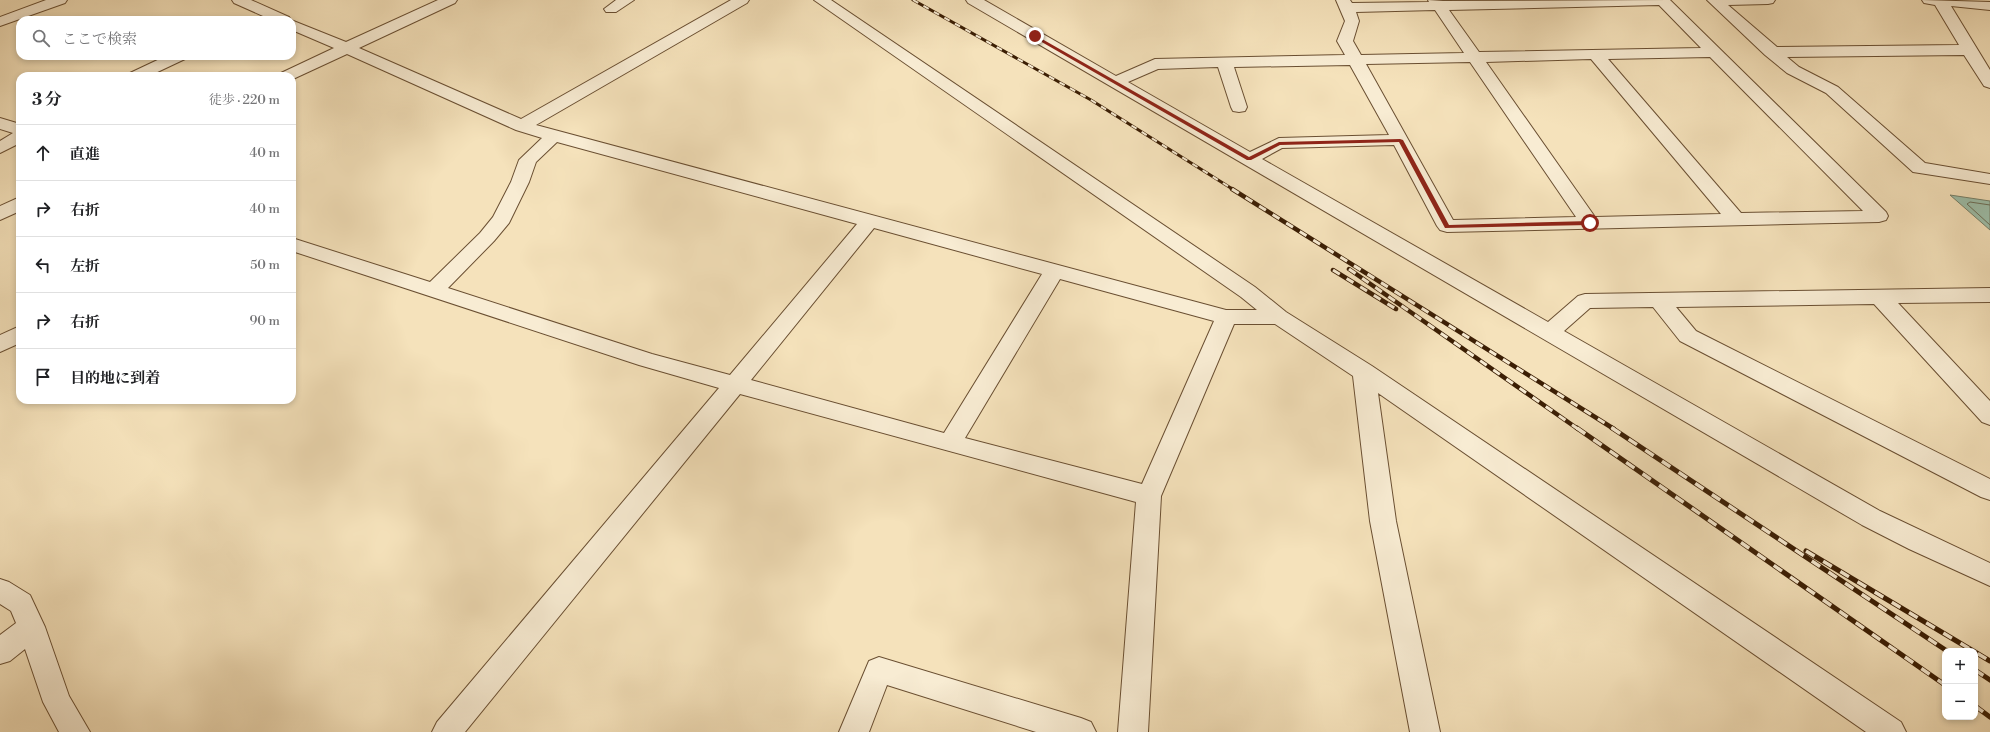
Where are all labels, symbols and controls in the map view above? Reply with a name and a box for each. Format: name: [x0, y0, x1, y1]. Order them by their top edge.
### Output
search box: [16, 16, 296, 60]
icon: search: [30, 27, 52, 49]
route end: [1026, 27, 1044, 45]
text: ここで検索: [62, 30, 137, 49]
text: 3 分: [32, 89, 62, 111]
text: 徒歩 · 220 m: [209, 92, 280, 108]
icon: ahead: [32, 142, 54, 164]
text: 直進: [70, 145, 100, 164]
text: 40 m: [250, 145, 280, 161]
icon: right: [32, 198, 54, 220]
text: 右折: [70, 201, 100, 220]
text: 40 m: [250, 201, 280, 217]
route start: [1581, 214, 1599, 232]
icon: left: [32, 254, 54, 276]
text: 左折: [70, 257, 100, 276]
text: 50 m: [250, 257, 280, 273]
icon: right: [32, 310, 54, 332]
text: 右折: [70, 313, 100, 332]
text: 90 m: [249, 313, 280, 329]
icon: arrive: [32, 366, 54, 388]
text: 目的地に到着: [70, 369, 160, 388]
map controls: [1942, 648, 1978, 720]
button: +: [1942, 648, 1978, 684]
button: −: [1942, 684, 1978, 720]

